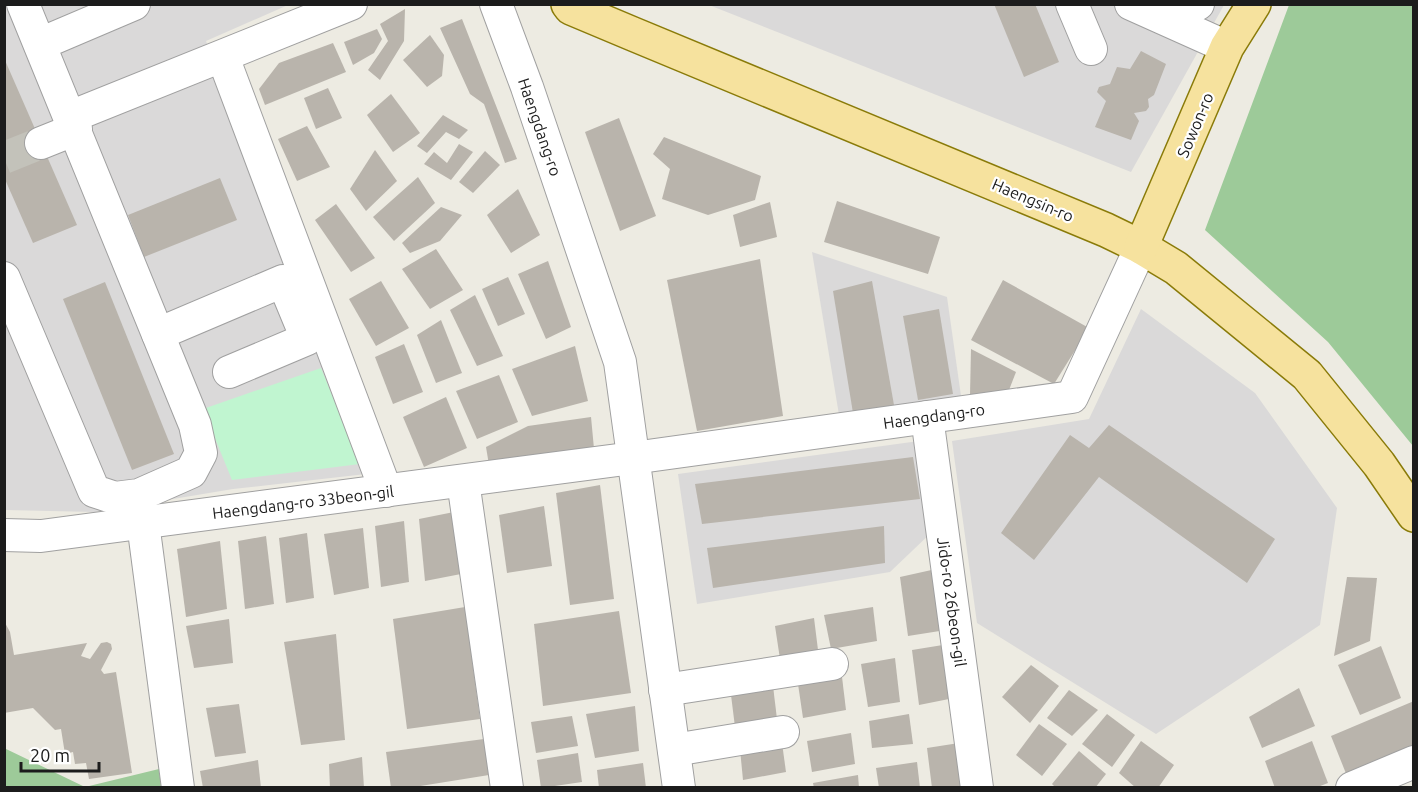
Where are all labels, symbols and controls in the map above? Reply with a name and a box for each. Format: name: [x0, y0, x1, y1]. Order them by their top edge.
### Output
street label: Haengdang-ro: [515, 76, 565, 178]
street label: Sowon-ro: [1173, 90, 1217, 160]
street label: Haengsin-ro: [990, 175, 1076, 225]
street label: Haengdang-ro: [882, 400, 986, 432]
street label: Haengdang-ro 33beon-gil: [211, 482, 395, 522]
street label: Jido-ro 26beon-gil: [934, 536, 970, 668]
scale bar: [21, 735, 99, 773]
text: 20 m: [30, 745, 70, 765]

